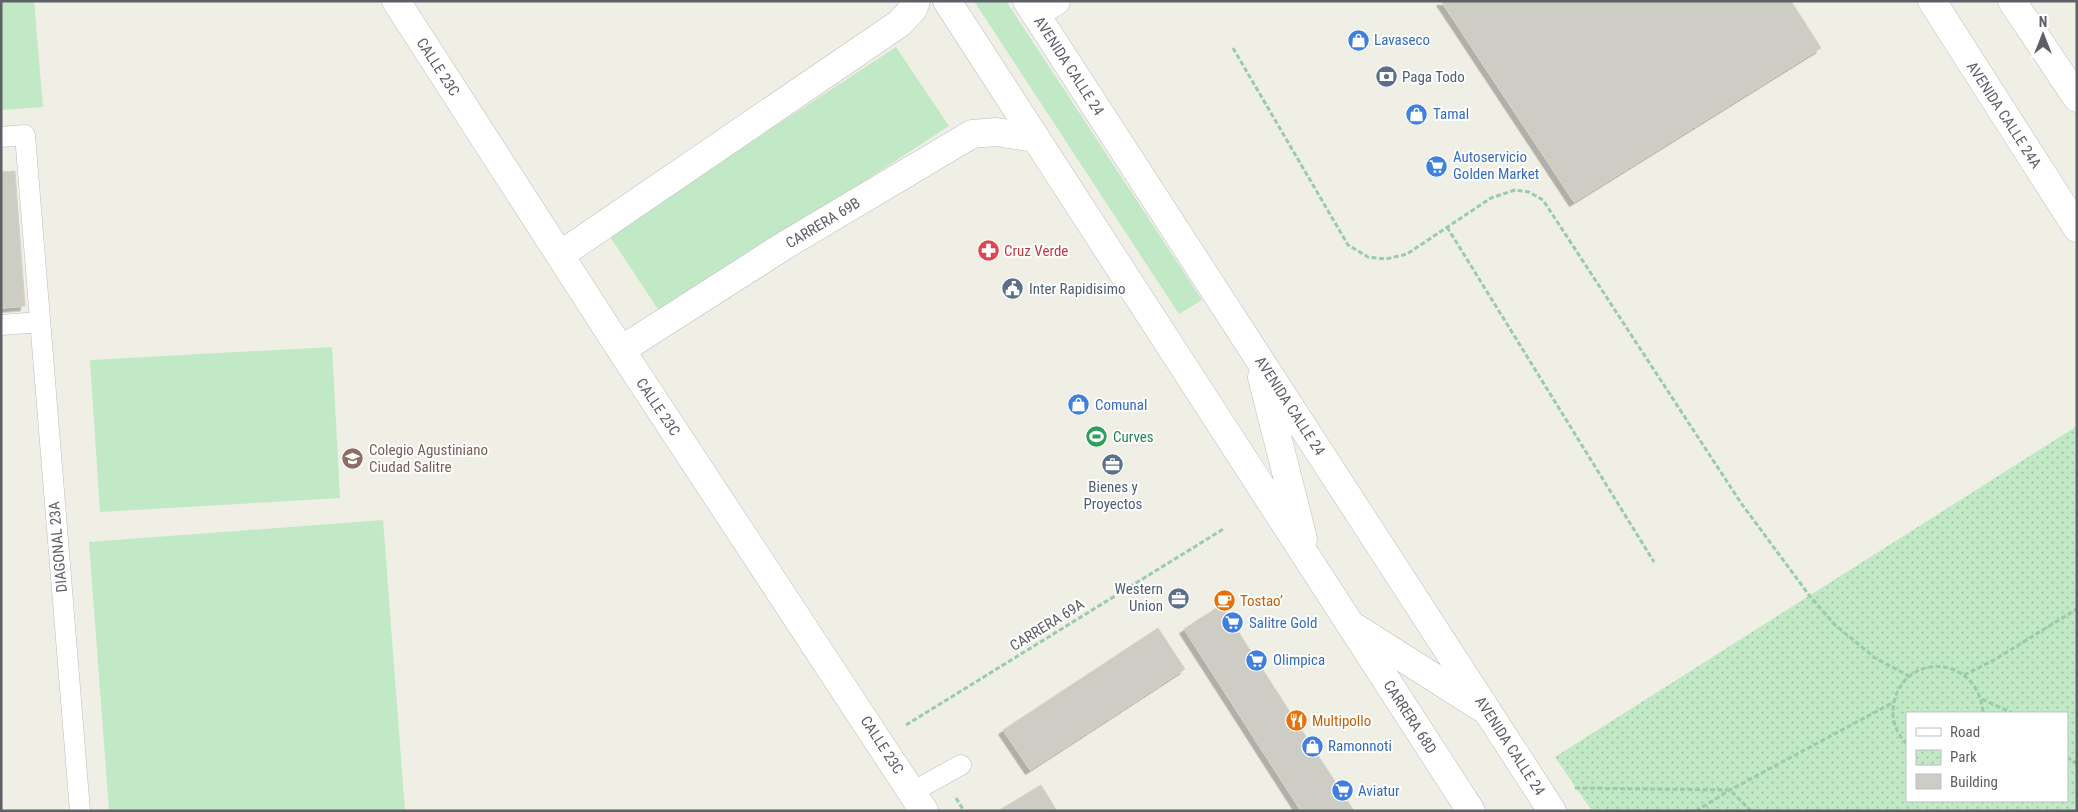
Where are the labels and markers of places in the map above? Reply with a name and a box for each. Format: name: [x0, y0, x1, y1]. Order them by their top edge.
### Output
shop icon: Lavaseco: [1346, 28, 1370, 52]
place label: Lavaseco: [1374, 31, 1430, 49]
bank icon: Paga Todo: [1374, 65, 1398, 89]
place label: Paga Todo: [1402, 68, 1465, 86]
shop icon: Tamal: [1405, 102, 1429, 126]
place label: Tamal: [1433, 105, 1469, 123]
place label: Autoservicio Golden Market: [1453, 148, 1539, 183]
supermarket icon: Autoservicio Golden Market: [1425, 154, 1449, 178]
pharmacy icon: Cruz Verde: [976, 239, 1000, 263]
place label: Cruz Verde: [1004, 242, 1068, 260]
public building icon: Inter Rapidisimo: [1001, 277, 1025, 301]
place label: Inter Rapidisimo: [1029, 280, 1125, 298]
shop icon: Comunal: [1067, 393, 1091, 417]
place label: Comunal: [1095, 396, 1147, 414]
sports icon: Curves: [1085, 425, 1109, 449]
place label: Curves: [1113, 428, 1154, 446]
place label: Colegio Agustiniano Ciudad Salitre: [369, 441, 488, 476]
school or university icon: Colegio Agustiniano Ciudad Salitre: [341, 447, 365, 471]
office icon: Bienes y Proyectos: [1101, 452, 1125, 476]
place label: Bienes y Proyectos: [1084, 478, 1143, 513]
place label: Western Union: [1115, 580, 1163, 615]
office icon: Western Union: [1167, 586, 1191, 610]
cafe icon: Tostao’: [1212, 589, 1236, 613]
place label: Tostao’: [1240, 592, 1283, 610]
supermarket icon: Salitre Gold: [1221, 611, 1245, 635]
place label: Salitre Gold: [1249, 614, 1317, 632]
supermarket icon: Olimpica: [1245, 648, 1269, 672]
place label: Olimpica: [1273, 651, 1325, 669]
restaurant icon: Multipollo: [1284, 709, 1308, 733]
place label: Multipollo: [1312, 712, 1371, 730]
shop icon: Ramonnoti: [1300, 734, 1324, 758]
place label: Ramonnoti: [1328, 737, 1392, 755]
supermarket icon: Aviatur: [1330, 779, 1354, 803]
place label: Aviatur: [1358, 782, 1400, 800]

